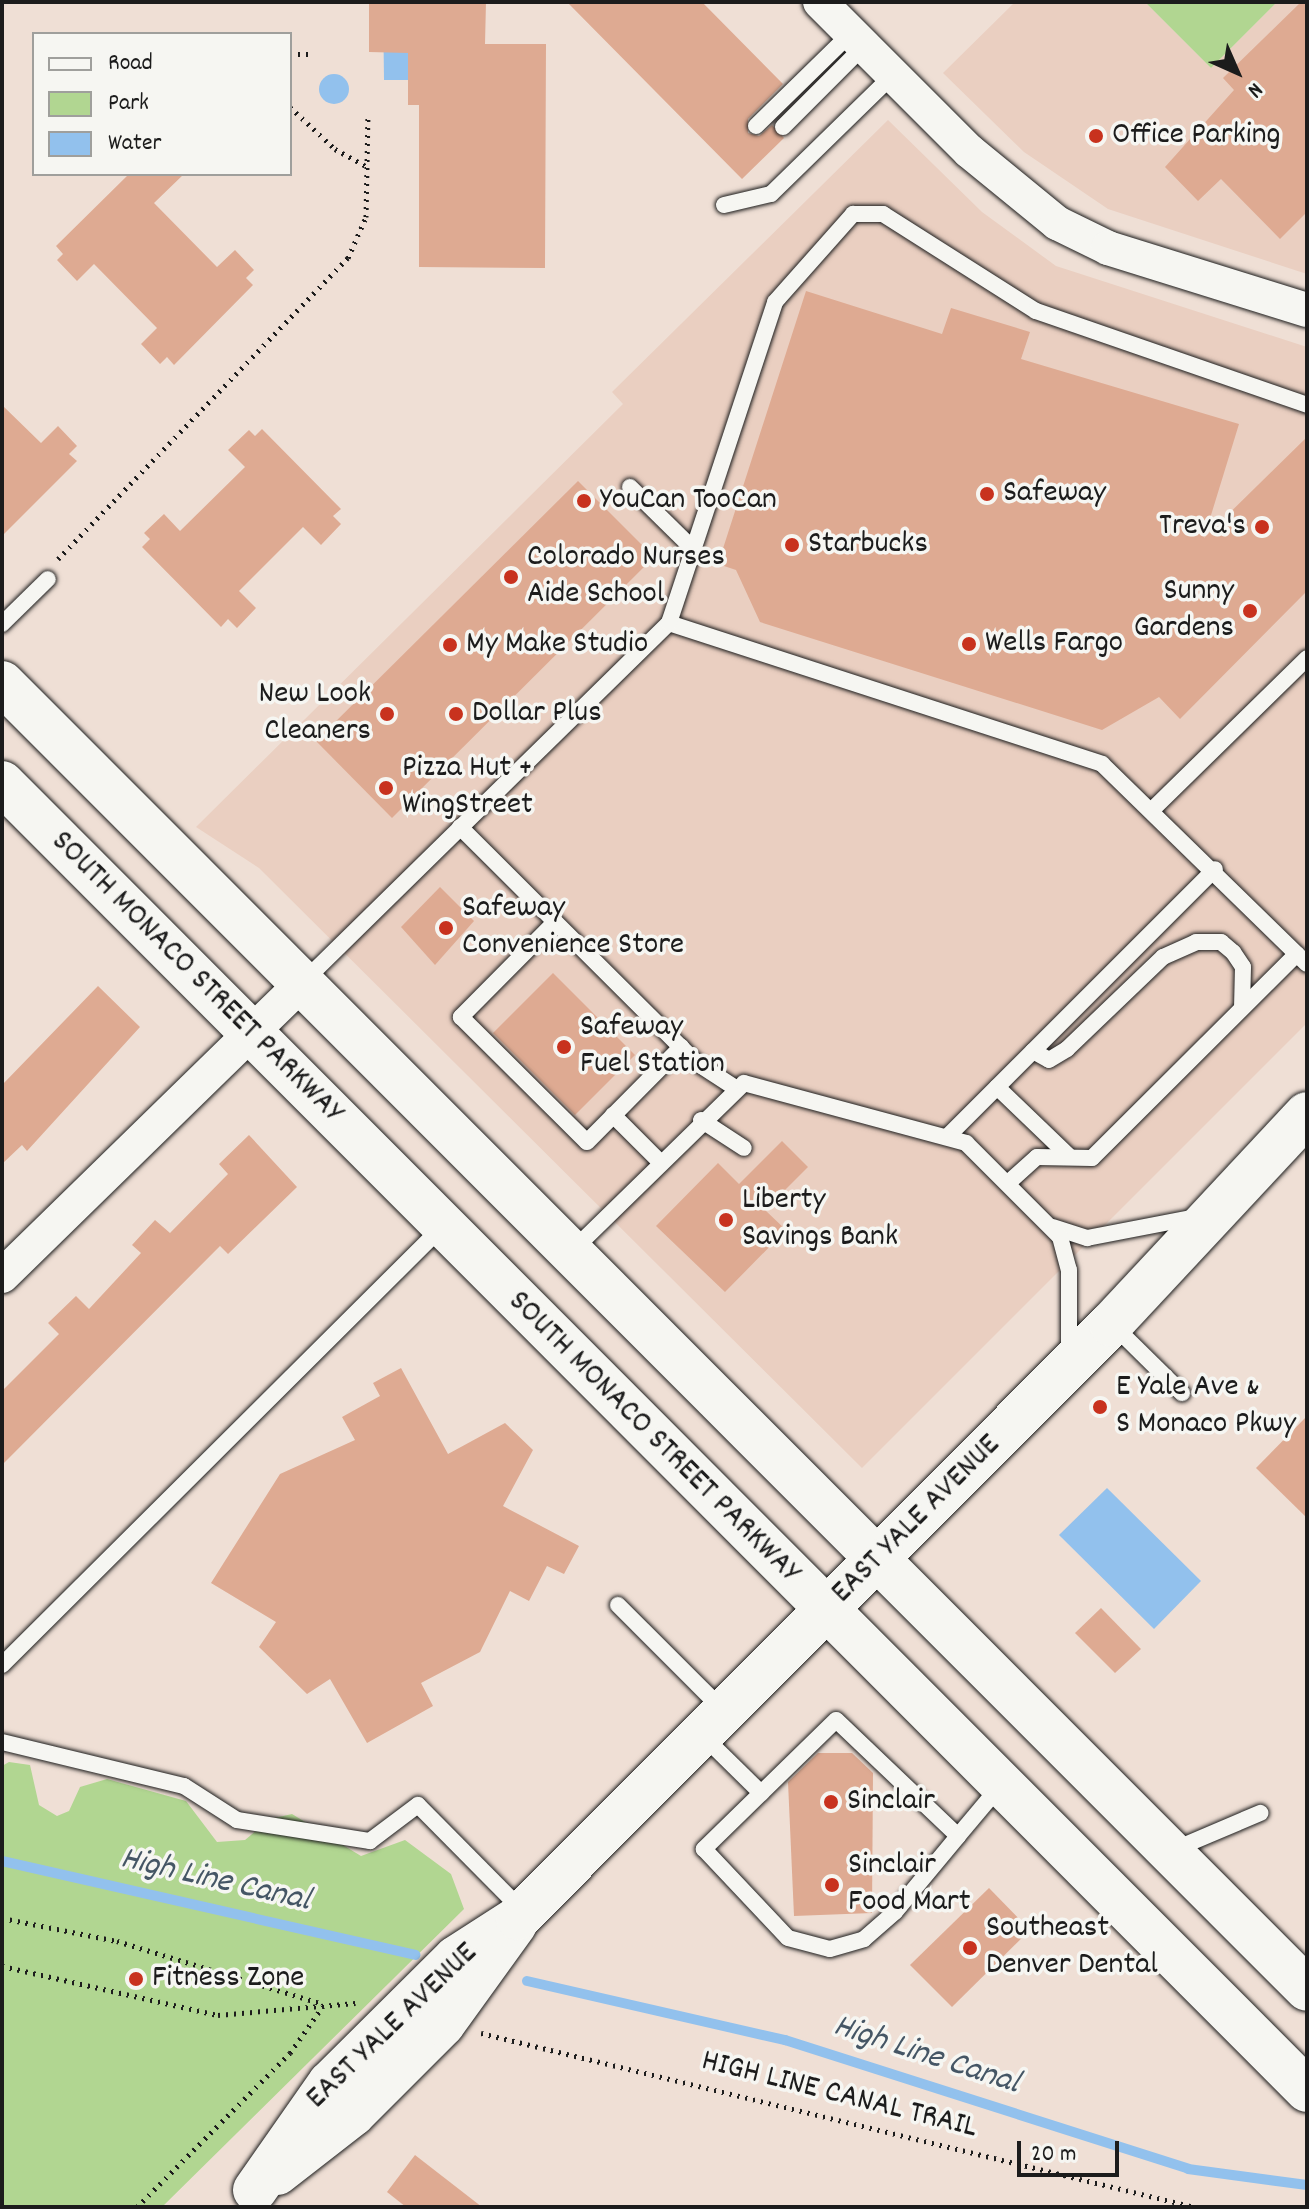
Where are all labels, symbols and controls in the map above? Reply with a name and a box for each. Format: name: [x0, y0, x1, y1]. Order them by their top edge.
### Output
legend: [32, 32, 292, 176]
north arrow: [1197, 32, 1277, 112]
text: Road: [108, 47, 153, 81]
text: N: [1240, 75, 1269, 104]
text: Park: [108, 87, 149, 121]
place label: Office Parking: [1112, 117, 1280, 155]
text: Water: [108, 127, 161, 161]
marker: Office Parking: [1087, 127, 1105, 145]
place label: Safeway: [1003, 475, 1106, 513]
place label: YouCan TooCan: [600, 482, 777, 520]
marker: Safeway: [978, 485, 996, 503]
marker: YouCan TooCan: [575, 492, 593, 510]
place label: Treva's: [1159, 508, 1246, 546]
marker: Treva's: [1253, 518, 1271, 536]
place label: Starbucks: [808, 526, 928, 564]
marker: Starbucks: [783, 536, 801, 554]
place label: Colorado Nurses Aide School: [527, 540, 725, 615]
marker: Colorado Nurses Aide School: [502, 568, 520, 586]
place label: Sunny Gardens: [1134, 574, 1234, 649]
marker: Sunny Gardens: [1241, 602, 1259, 620]
place label: Wells Fargo: [985, 625, 1123, 663]
place label: My Make Studio: [466, 626, 648, 664]
marker: Wells Fargo: [960, 635, 978, 653]
marker: My Make Studio: [441, 636, 459, 654]
place label: New Look Cleaners: [258, 677, 371, 752]
place label: Dollar Plus: [472, 695, 602, 733]
marker: New Look Cleaners: [378, 705, 396, 723]
marker: Dollar Plus: [447, 705, 465, 723]
place label: Pizza Hut + WingStreet: [402, 751, 533, 826]
marker: Pizza Hut + WingStreet: [377, 779, 395, 797]
street label: SOUTH MONACO STREET PARKWAY: [42, 824, 350, 1132]
place label: Safeway Convenience Store: [462, 891, 684, 966]
marker: Safeway Convenience Store: [437, 919, 455, 937]
place label: Safeway Fuel Station: [580, 1010, 725, 1085]
marker: Safeway Fuel Station: [555, 1038, 573, 1056]
place label: Liberty Savings Bank: [742, 1183, 898, 1258]
marker: Liberty Savings Bank: [717, 1211, 735, 1229]
street label: SOUTH MONACO STREET PARKWAY: [499, 1284, 807, 1592]
place label: E Yale Ave & S Monaco Pkwy: [1116, 1370, 1296, 1445]
marker: E Yale Ave & S Monaco Pkwy: [1091, 1398, 1109, 1416]
street label: EAST YALE AVENUE: [824, 1427, 1010, 1613]
place label: Sinclair: [847, 1783, 935, 1821]
marker: Sinclair: [822, 1793, 840, 1811]
water label: High Line Canal: [116, 1839, 314, 1923]
place label: Sinclair Food Mart: [848, 1848, 971, 1923]
marker: Sinclair Food Mart: [823, 1876, 841, 1894]
place label: Southeast Denver Dental: [986, 1911, 1158, 1986]
street label: EAST YALE AVENUE: [299, 1936, 487, 2118]
marker: Southeast Denver Dental: [961, 1939, 979, 1957]
place label: Fitness Zone: [152, 1960, 304, 1998]
marker: Fitness Zone: [127, 1970, 145, 1988]
water label: High Line Canal: [828, 2007, 1024, 2105]
street label: HIGH LINE CANAL TRAIL: [697, 2043, 981, 2149]
scale bar: [1021, 2125, 1123, 2175]
text: 20 m: [1031, 2138, 1077, 2172]

